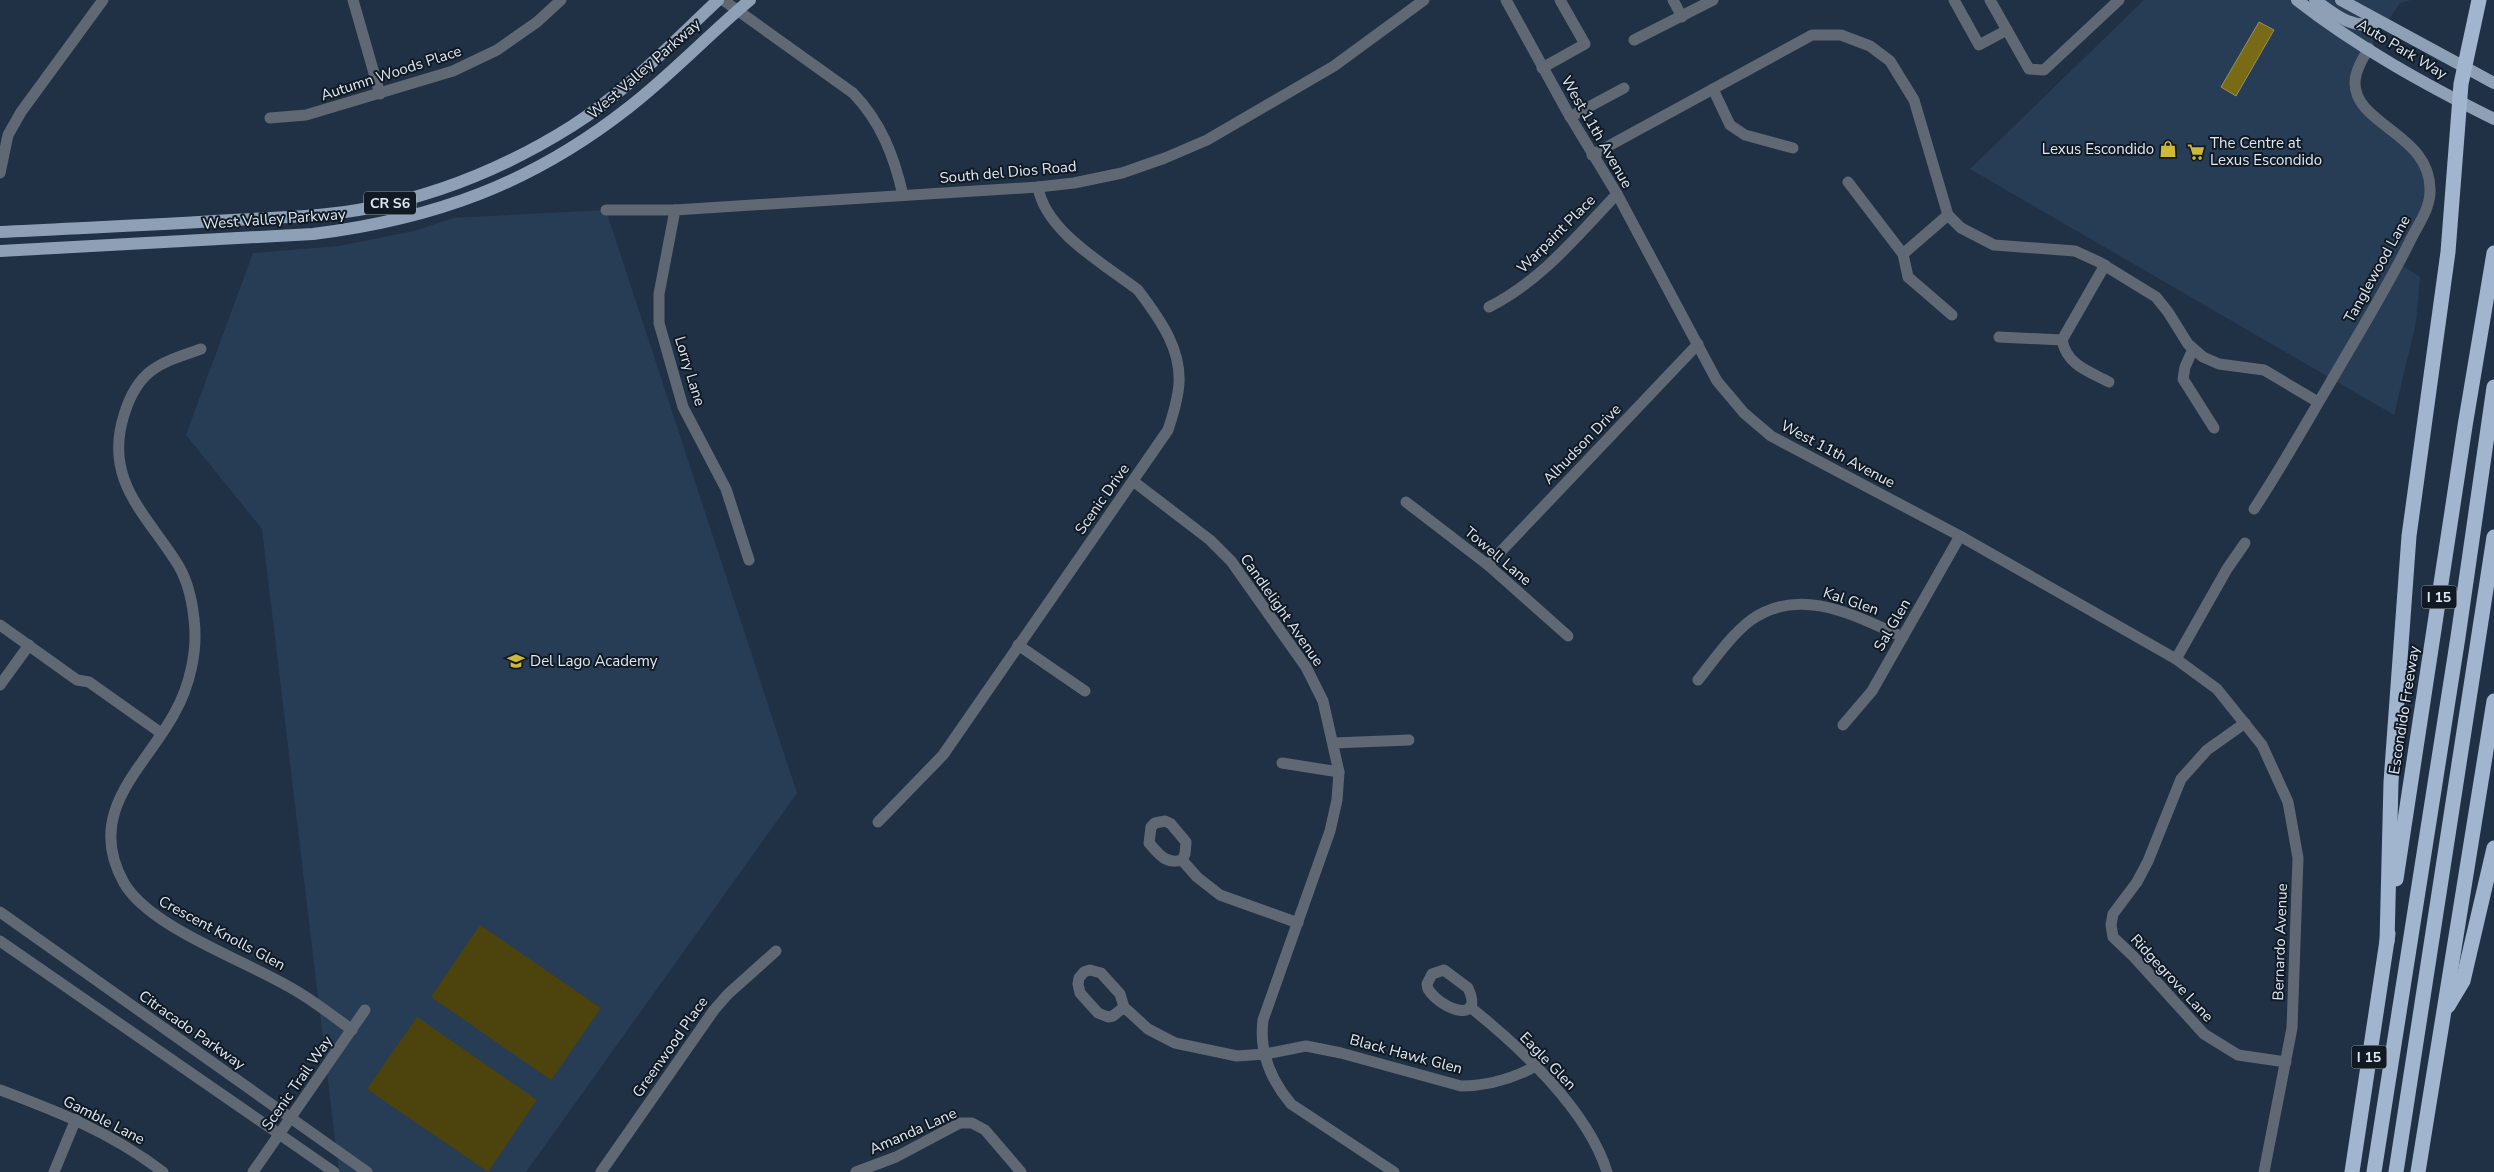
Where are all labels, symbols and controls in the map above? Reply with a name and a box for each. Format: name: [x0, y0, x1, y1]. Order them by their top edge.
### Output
street label: West Valley Parkway: [583, 14, 705, 124]
street label: Auto Park Way: [2353, 14, 2451, 84]
street label: Autumn Woods Place: [318, 41, 464, 105]
street label: West 11th Avenue: [1557, 72, 1637, 192]
place label: The Centre at Lexus Escondido: [2210, 133, 2322, 170]
place label: Lexus Escondido: [2042, 139, 2154, 159]
shop icon: Lexus Escondido: [2158, 139, 2178, 159]
supermarket icon: The Centre at Lexus Escondido: [2186, 142, 2206, 162]
street label: South del Dios Road: [939, 156, 1077, 188]
street label: Warpaint Place: [1512, 190, 1600, 278]
road number: CR S6: [364, 192, 416, 214]
street label: West Valley Parkway: [202, 204, 346, 234]
street label: Tanglewood Lane: [2339, 212, 2415, 326]
street label: Lorry Lane: [670, 334, 710, 408]
street label: Alhudson Drive: [1538, 399, 1626, 489]
street label: West 11th Avenue: [1777, 415, 1899, 493]
street label: Scenic Drive: [1070, 460, 1134, 538]
street label: Towell Lane: [1460, 522, 1536, 590]
street label: Candlelight Avenue: [1236, 550, 1328, 670]
street label: Kal Glen: [1821, 582, 1881, 620]
road number: I 15: [2422, 586, 2456, 608]
street label: Sal Glen: [1869, 595, 1915, 655]
street label: Escondido Freeway: [2384, 644, 2424, 776]
school or university icon: Del Lago Academy: [506, 651, 526, 671]
place label: Del Lago Academy: [530, 651, 658, 671]
street label: Bernardo Avenue: [2268, 883, 2292, 1001]
street label: Crescent Knolls Glen: [155, 891, 289, 975]
street label: Ridgegrove Lane: [2126, 930, 2218, 1026]
street label: Citracado Parkway: [135, 986, 249, 1074]
street label: Greenwood Place: [628, 993, 712, 1101]
street label: Eagle Glen: [1515, 1028, 1581, 1094]
street label: Black Hawk Glen: [1347, 1029, 1465, 1079]
street label: Scenic Trail Way: [257, 1032, 337, 1134]
road number: I 15: [2352, 1046, 2386, 1068]
street label: Gamble Lane: [60, 1091, 148, 1149]
street label: Amanda Lane: [866, 1103, 960, 1159]

